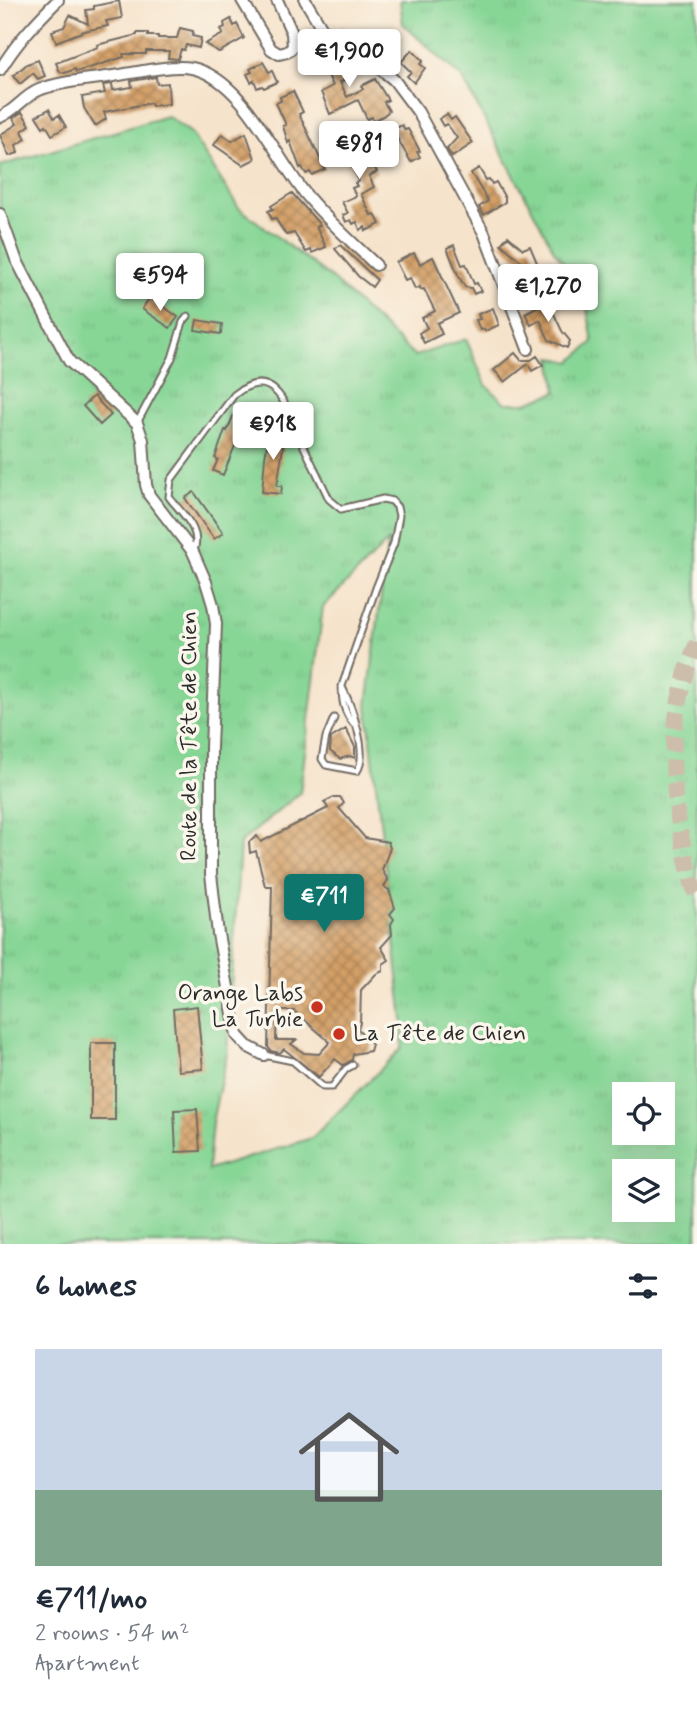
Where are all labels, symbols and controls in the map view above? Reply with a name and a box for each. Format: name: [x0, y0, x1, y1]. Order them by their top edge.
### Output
pin: €1,900: [292, 29, 406, 89]
text: €1,900: [314, 37, 384, 67]
pin: €981: [318, 122, 400, 181]
text: €981: [335, 129, 383, 159]
pin: €594: [119, 254, 201, 313]
text: €594: [132, 261, 188, 291]
pin: €1,270: [491, 264, 605, 324]
text: €1,270: [514, 272, 582, 302]
pin: €918: [232, 402, 314, 462]
text: €918: [249, 410, 297, 440]
street label: Route de la Tête de Chien: [175, 611, 205, 861]
pin: €711: [283, 874, 365, 934]
text: €711: [300, 882, 348, 912]
place label: Orange Labs La Turbie: [178, 979, 303, 1035]
marker: Orange Labs La Turbie: [309, 999, 325, 1015]
place label: La Tête de Chien: [353, 1019, 526, 1049]
marker: La Tête de Chien: [331, 1026, 347, 1042]
map controls: [612, 1082, 675, 1222]
button: locate: [612, 1082, 675, 1145]
button: layers: [612, 1159, 675, 1222]
text: 6 homes: [35, 1267, 137, 1306]
icon: filters: [624, 1267, 662, 1305]
icon: home: [286, 1394, 412, 1520]
text: €711/mo: [35, 1580, 147, 1619]
text: 2 rooms · 54 m²: [35, 1619, 189, 1649]
text: Apartment: [35, 1649, 140, 1679]

